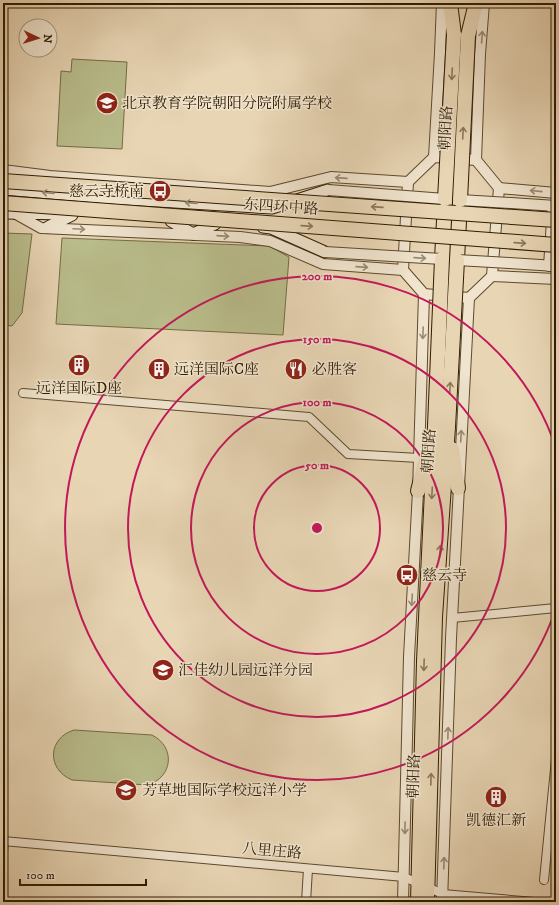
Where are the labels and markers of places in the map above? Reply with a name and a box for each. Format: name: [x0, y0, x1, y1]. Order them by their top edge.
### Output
school or university icon: 北京教育学院朝阳分院附属学校: [94, 90, 120, 116]
place label: 北京教育学院朝阳分院附属学校: [122, 94, 332, 113]
bus stop icon: 慈云寺桥南: [147, 178, 173, 204]
place label: 慈云寺桥南: [69, 182, 144, 201]
building icon: 远洋国际D座: [66, 352, 92, 378]
building icon: 远洋国际C座: [146, 356, 172, 382]
restaurant icon: 必胜客: [283, 356, 309, 382]
place label: 远洋国际C座: [174, 360, 259, 379]
place label: 必胜客: [312, 360, 357, 379]
place label: 远洋国际D座: [36, 379, 122, 398]
centre of rings: [310, 521, 324, 535]
bus stop icon: 慈云寺: [394, 562, 420, 588]
place label: 慈云寺: [422, 566, 467, 585]
school or university icon: 汇佳幼儿园远洋分园: [150, 657, 176, 683]
place label: 汇佳幼儿园远洋分园: [178, 661, 313, 680]
school or university icon: 芳草地国际学校远洋小学: [113, 777, 139, 803]
place label: 芳草地国际学校远洋小学: [142, 781, 307, 800]
building icon: 凯德汇新: [483, 784, 509, 810]
place label: 凯德汇新: [466, 811, 526, 830]

